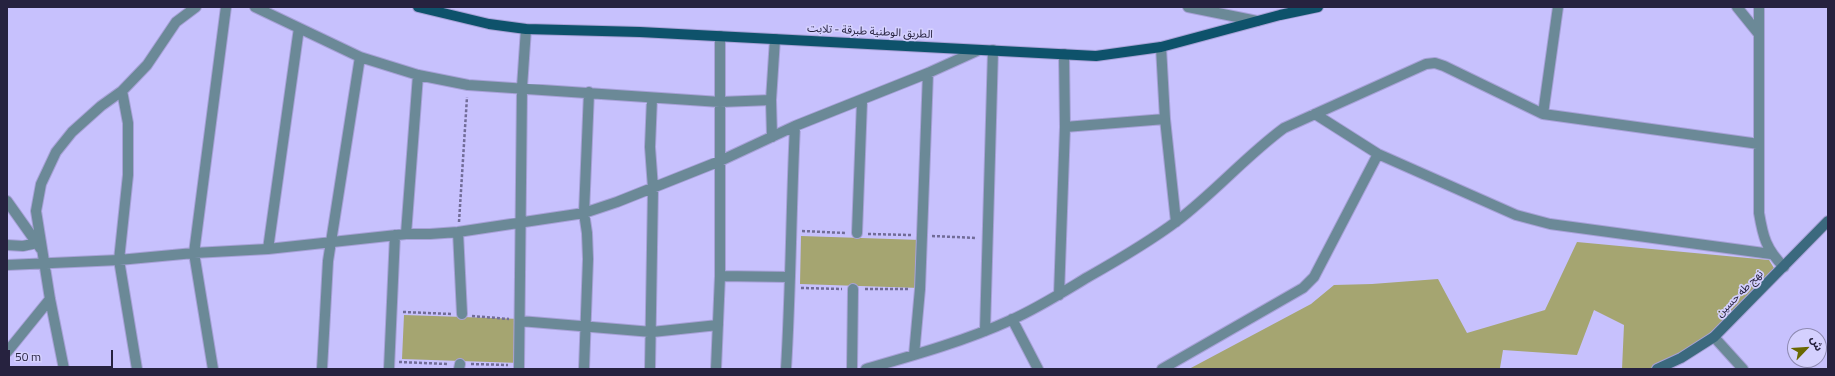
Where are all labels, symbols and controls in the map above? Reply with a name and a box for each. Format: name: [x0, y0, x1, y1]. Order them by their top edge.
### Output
street label: الطريق الوطنية طبرقة - تلابت: [807, 22, 933, 42]
street label: نهج طه حسين: [1714, 268, 1766, 320]
north arrow: [1787, 328, 1827, 368]
text: ش: [1807, 333, 1827, 354]
scale bar: [10, 342, 115, 368]
text: 50 m: [15, 347, 41, 366]

